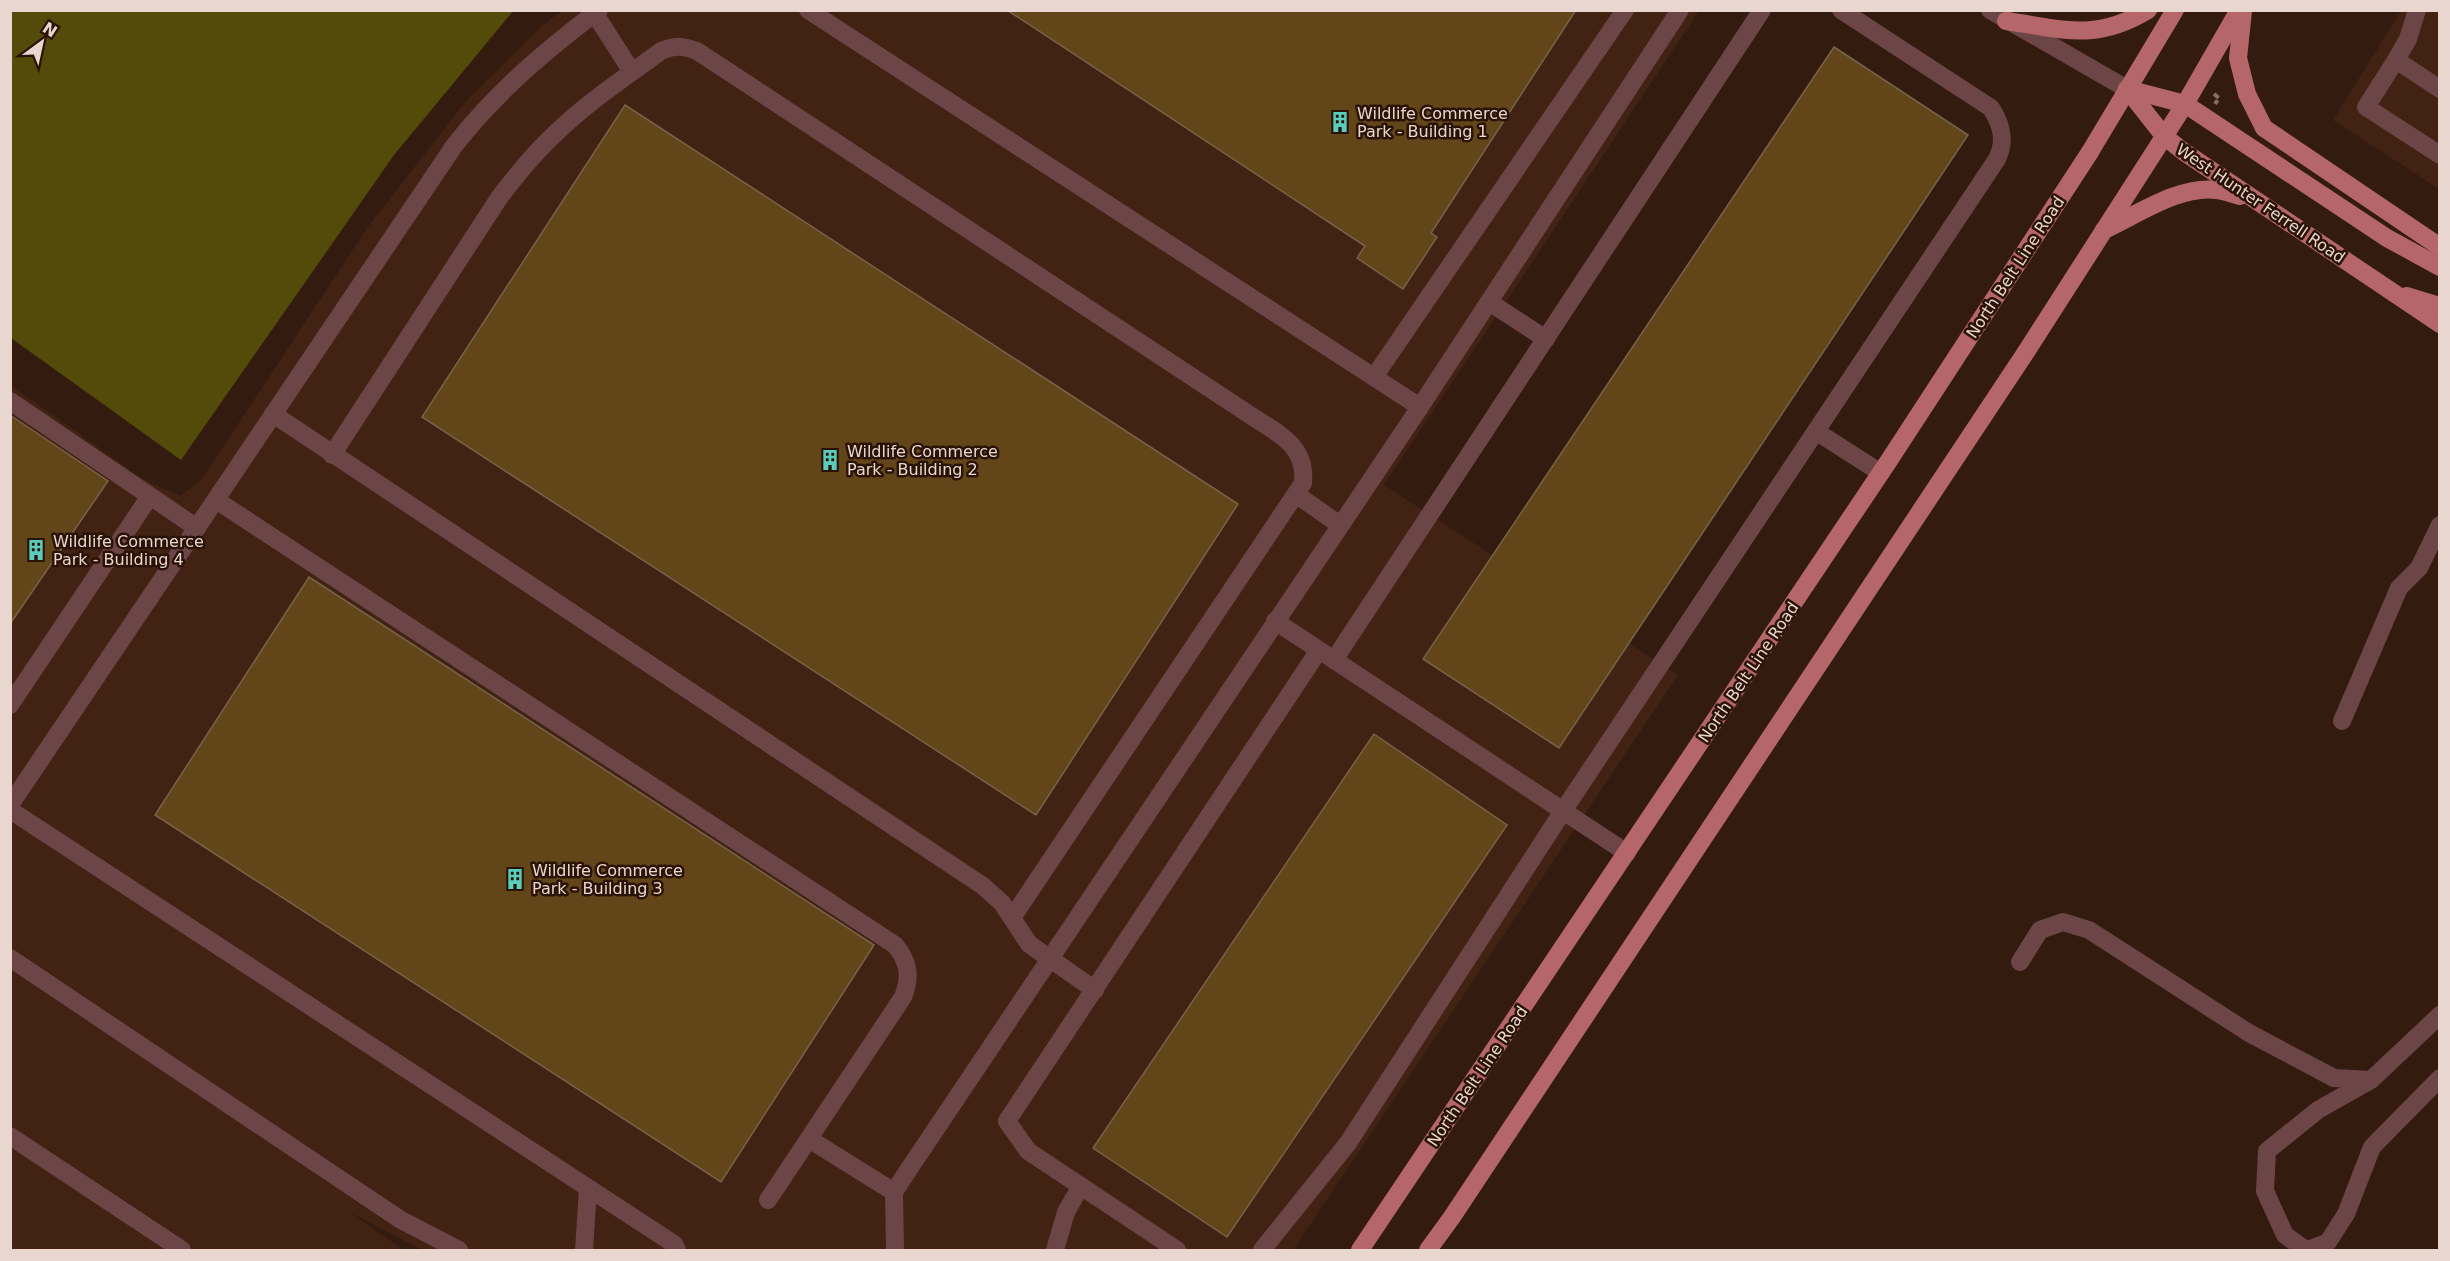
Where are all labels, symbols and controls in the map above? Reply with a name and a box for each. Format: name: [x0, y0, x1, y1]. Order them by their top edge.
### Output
north arrow: [12, 12, 72, 72]
text: N: [39, 18, 61, 41]
place label: Wildlife Commerce Park - Building 1: [1357, 104, 1508, 141]
building icon: Wildlife Commerce Park - Building 1: [1328, 110, 1352, 134]
street label: West Hunter Ferrell Road: [2173, 140, 2349, 267]
street label: North Belt Line Road: [1963, 193, 2068, 342]
place label: Wildlife Commerce Park - Building 2: [847, 442, 998, 479]
building icon: Wildlife Commerce Park - Building 2: [818, 448, 842, 472]
place label: Wildlife Commerce Park - Building 4: [53, 532, 204, 569]
building icon: Wildlife Commerce Park - Building 4: [24, 538, 48, 562]
street label: North Belt Line Road: [1694, 599, 1802, 746]
place label: Wildlife Commerce Park - Building 3: [532, 861, 683, 898]
building icon: Wildlife Commerce Park - Building 3: [503, 867, 527, 891]
street label: North Belt Line Road: [1423, 1003, 1531, 1150]

